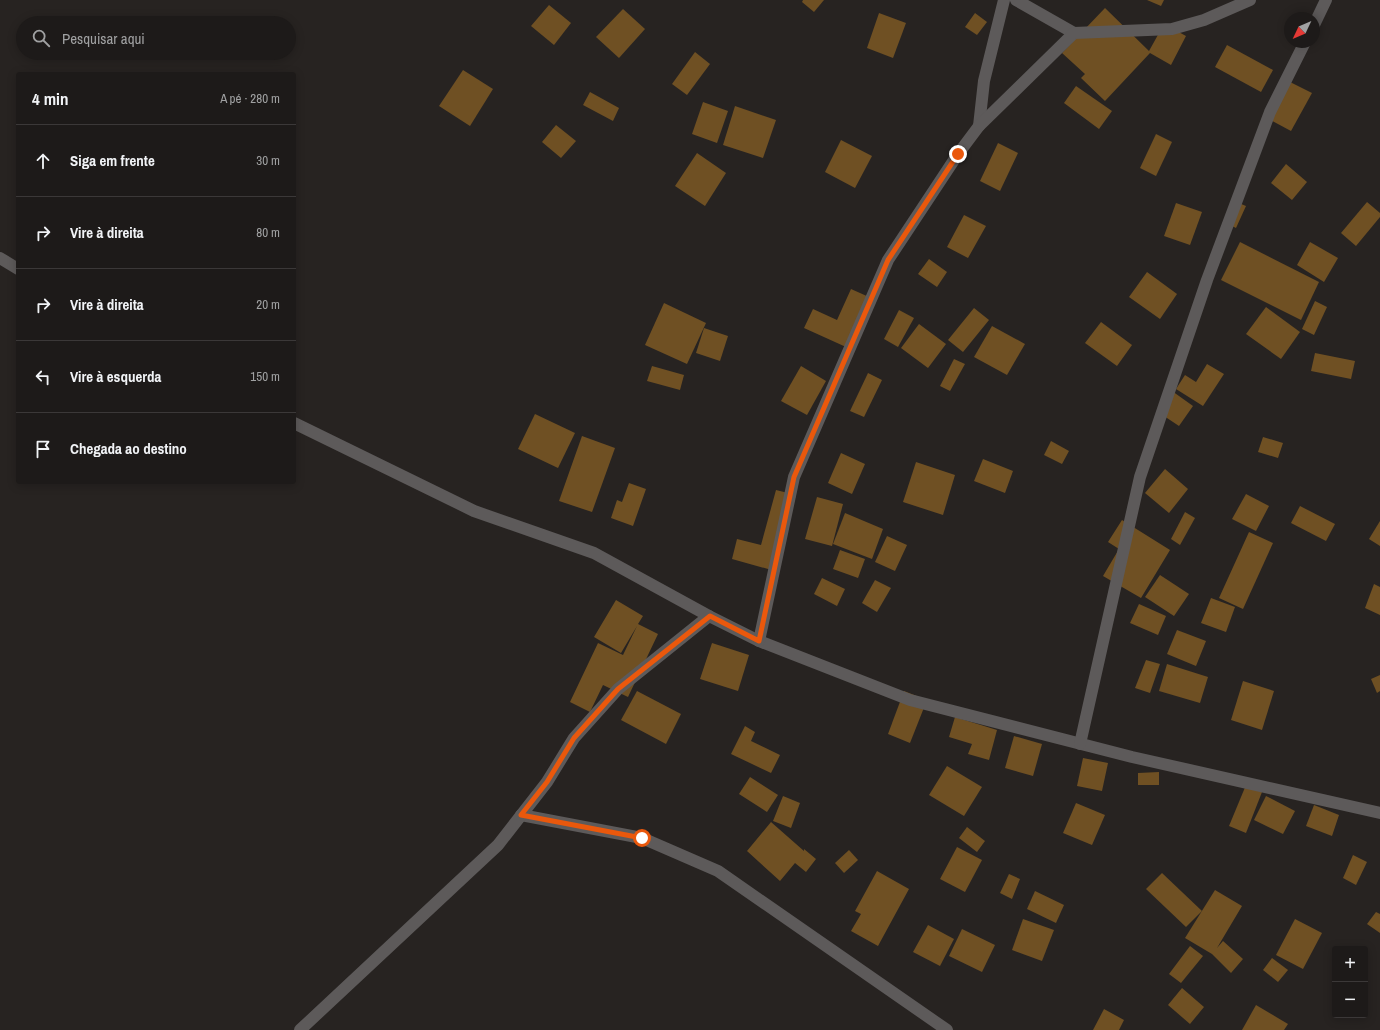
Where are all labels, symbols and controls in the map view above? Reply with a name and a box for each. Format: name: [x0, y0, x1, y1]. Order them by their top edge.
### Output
north arrow: [1284, 12, 1320, 48]
search box: [16, 16, 296, 60]
icon: search: [30, 27, 52, 49]
text: Pesquisar aqui: [62, 28, 145, 49]
text: 4 min: [32, 87, 68, 110]
text: A pé · 280 m: [220, 90, 280, 107]
route end: [949, 145, 967, 163]
icon: ahead: [32, 150, 54, 172]
text: Siga em frente: [70, 150, 155, 171]
text: 30 m: [256, 152, 280, 169]
icon: right: [32, 222, 54, 244]
text: Vire à direita: [70, 222, 144, 243]
text: 80 m: [256, 224, 280, 241]
icon: right: [32, 294, 54, 316]
text: Vire à direita: [70, 294, 144, 315]
text: 20 m: [256, 296, 280, 313]
icon: left: [32, 366, 54, 388]
text: Vire à esquerda: [70, 366, 161, 387]
text: 150 m: [250, 368, 280, 385]
icon: arrive: [32, 438, 54, 460]
text: Chegada ao destino: [70, 438, 187, 459]
route start: [633, 829, 651, 847]
map controls: [1332, 946, 1368, 1018]
button: +: [1332, 946, 1368, 982]
button: −: [1332, 982, 1368, 1018]

